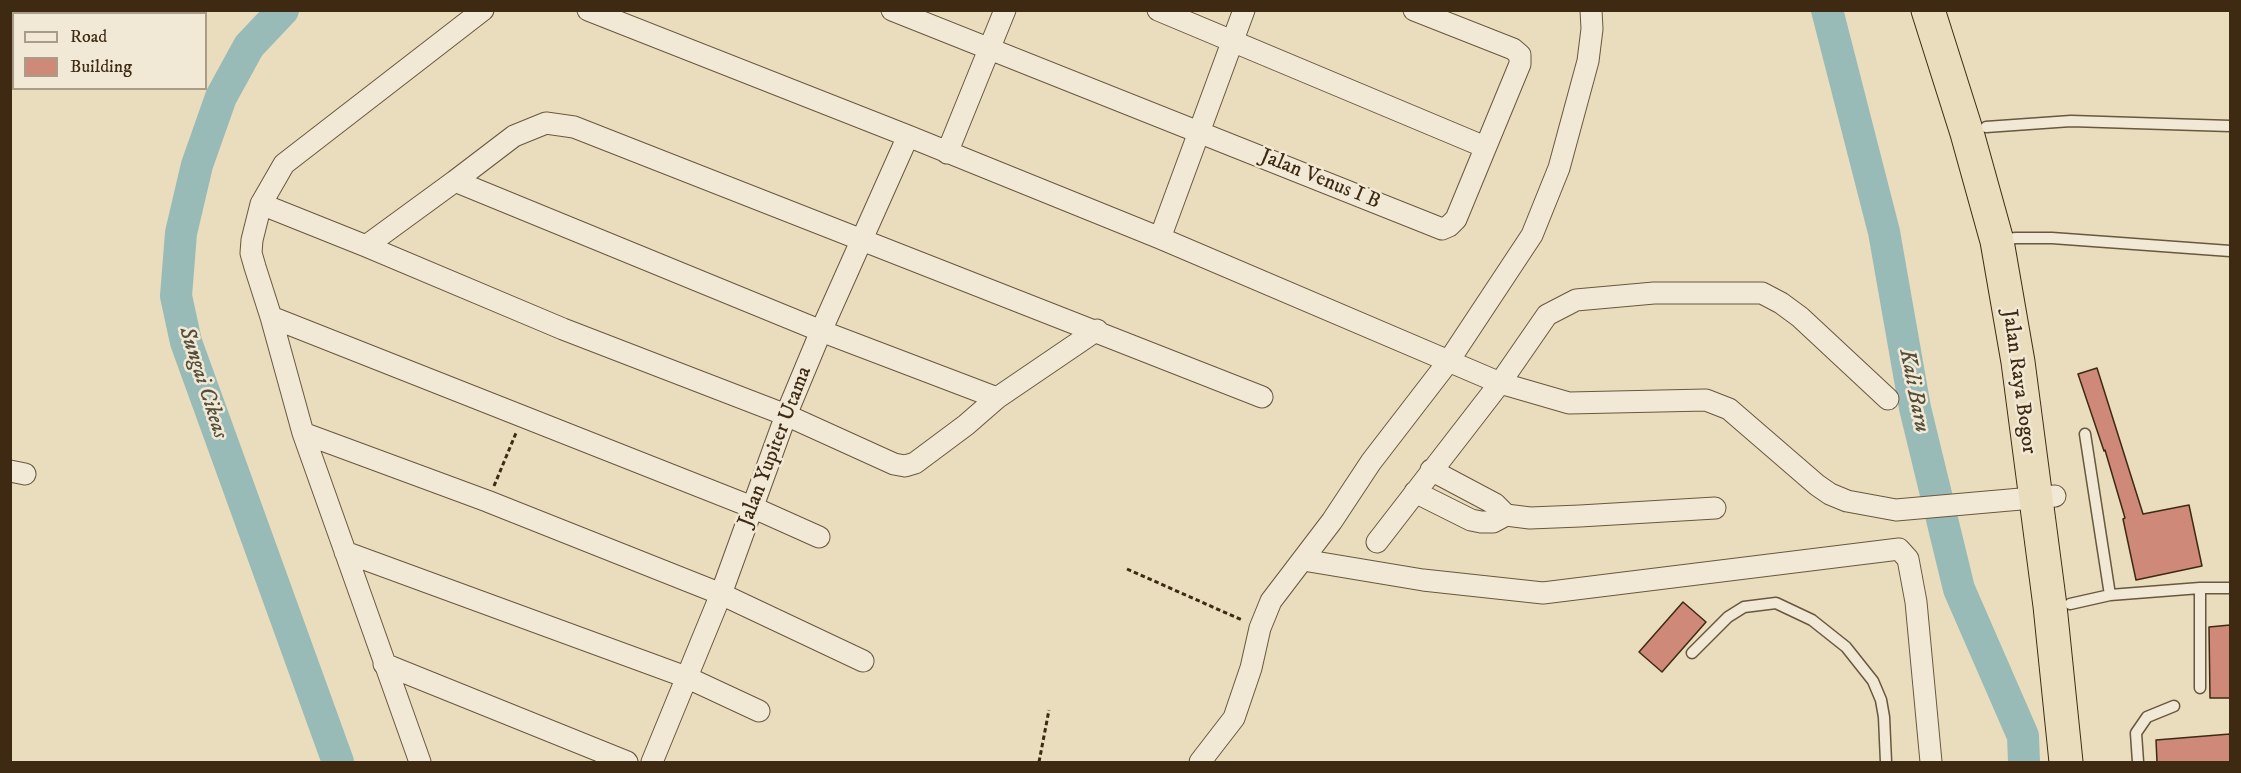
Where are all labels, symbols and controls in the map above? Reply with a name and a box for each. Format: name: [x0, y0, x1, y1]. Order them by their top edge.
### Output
legend: [12, 12, 207, 90]
text: Road: [70, 26, 107, 48]
text: Building: [70, 56, 132, 78]
street label: Jalan Venus I B: [1256, 144, 1384, 216]
street label: Jalan Raya Bogor: [1995, 308, 2041, 456]
water label: Sungai Cikeas: [171, 324, 233, 442]
water label: Kali Baru: [1892, 347, 1934, 435]
street label: Jalan Yupiter Utama: [734, 363, 818, 531]

